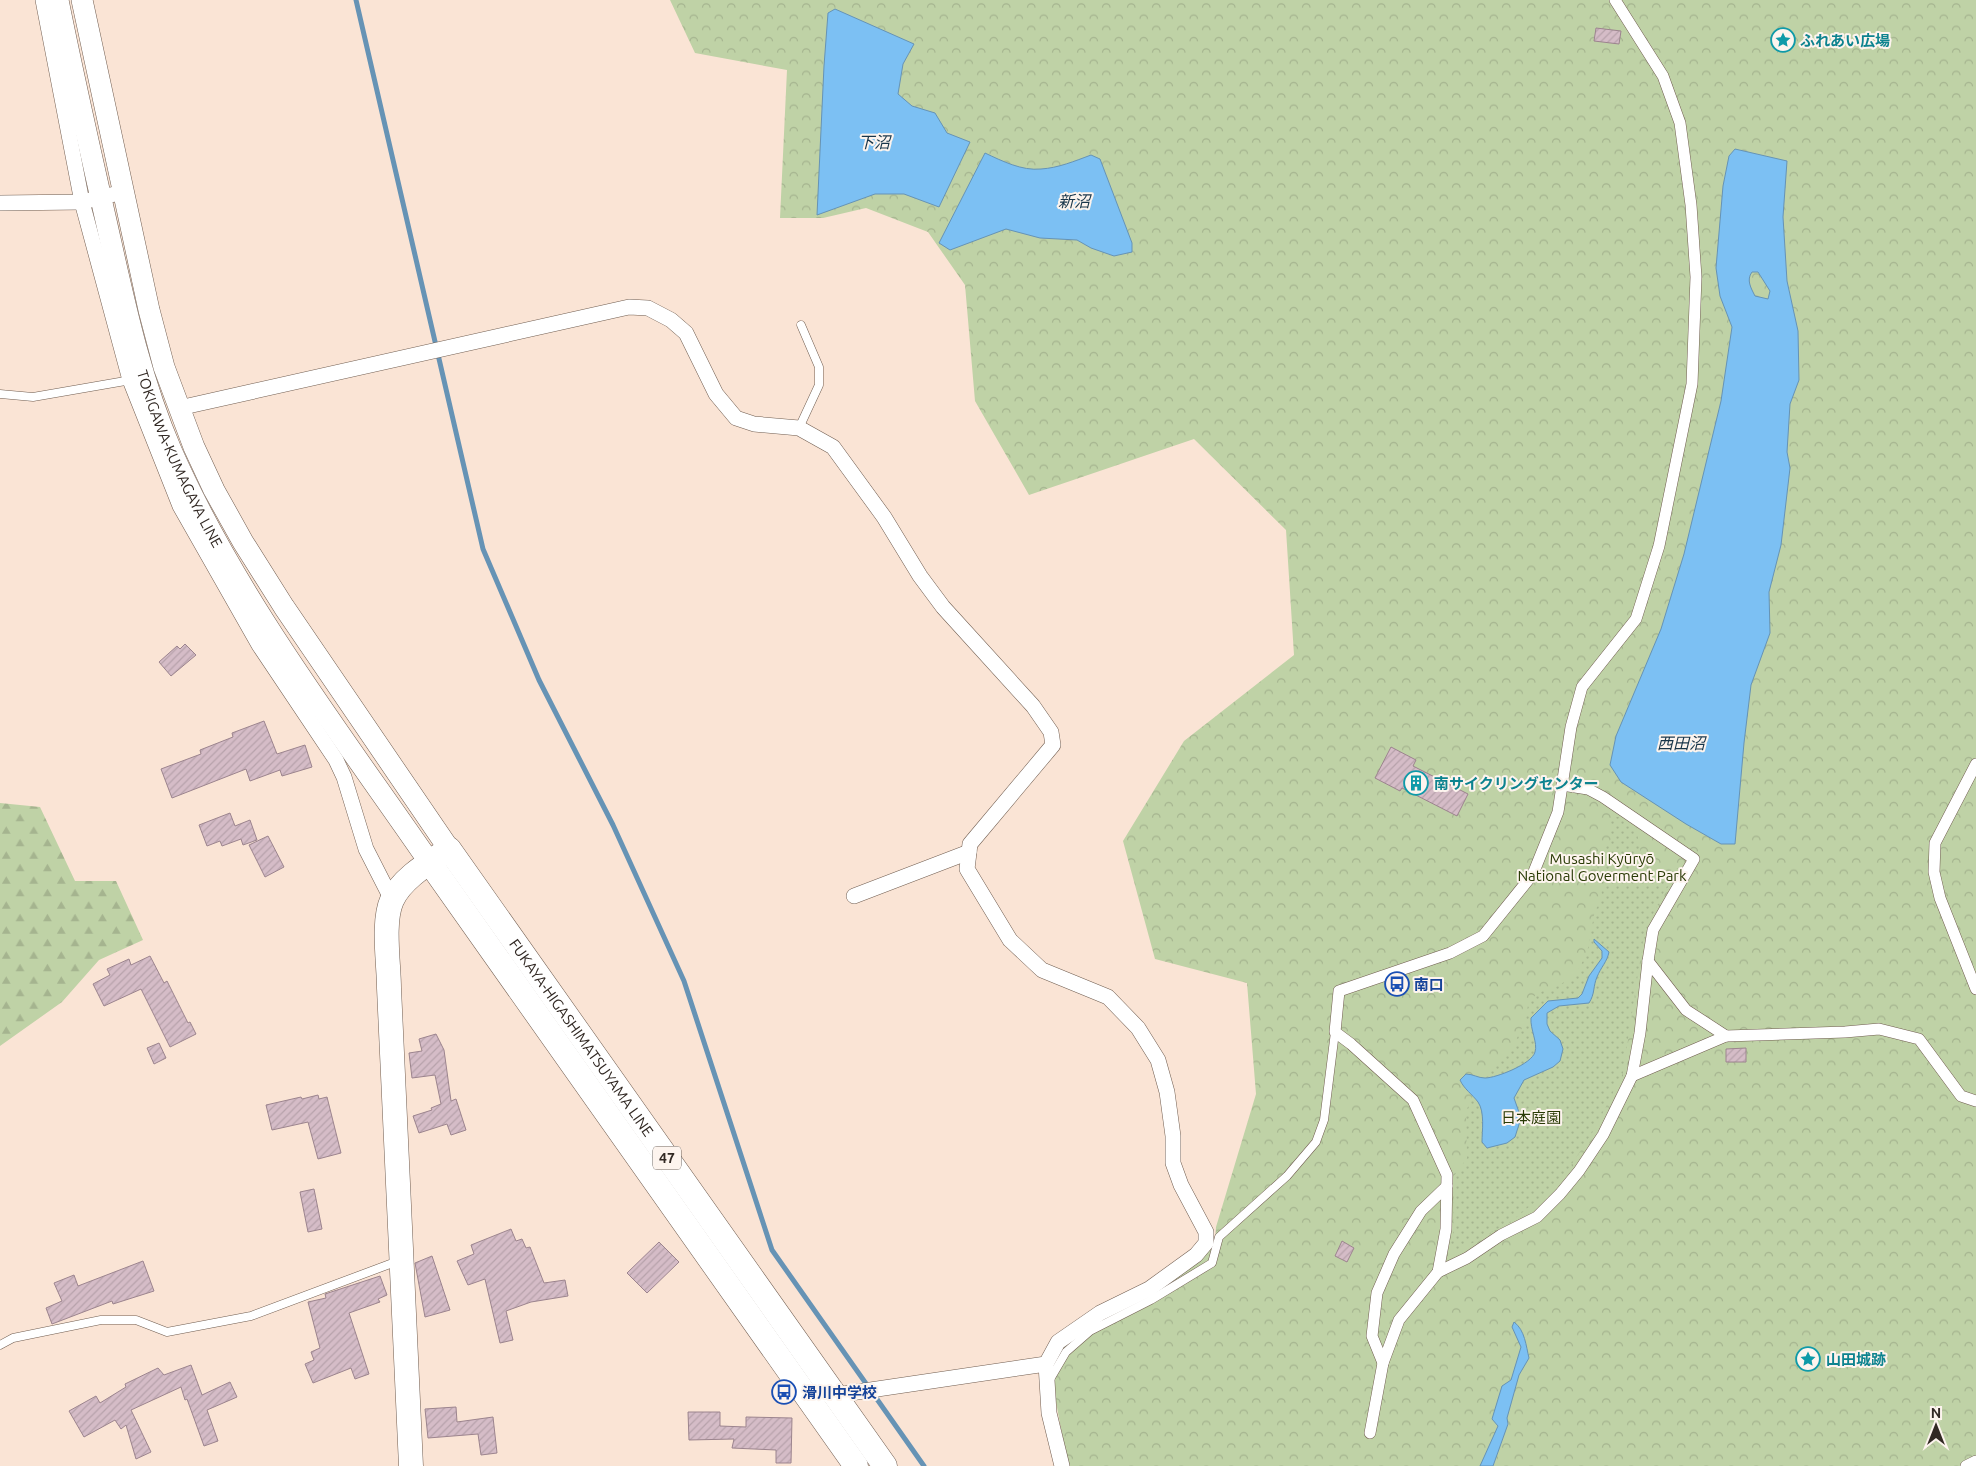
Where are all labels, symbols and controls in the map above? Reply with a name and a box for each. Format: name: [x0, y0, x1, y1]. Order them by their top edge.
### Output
place icon: ふれあい広場: [1770, 27, 1796, 53]
place label: ふれあい広場: [1800, 32, 1890, 49]
water label: 下沼: [858, 133, 892, 151]
water label: 新沼: [1058, 192, 1092, 210]
street label: TOKIGAWA-KUMAGAYA LINE: [134, 368, 227, 550]
water label: 西田沼: [1657, 734, 1707, 752]
building icon: 南サイクリングセンター: [1403, 770, 1429, 796]
place label: 南サイクリングセンター: [1434, 775, 1599, 792]
park label: Musashi Kyūryō National Goverment Park: [1517, 850, 1687, 884]
street label: FUKAYA-HIGASHIMATSUYAMA LINE: [507, 935, 657, 1139]
bus stop icon: 南口: [1384, 971, 1410, 997]
place label: 南口: [1414, 976, 1444, 993]
park label: 日本庭園: [1501, 1109, 1561, 1126]
road number: 47: [653, 1146, 681, 1170]
place icon: 山田城跡: [1795, 1346, 1821, 1372]
place label: 山田城跡: [1826, 1351, 1886, 1368]
bus stop icon: 滑川中学校: [771, 1379, 797, 1405]
place label: 滑川中学校: [802, 1384, 877, 1401]
north arrow: [1911, 1401, 1961, 1451]
text: N: [1931, 1405, 1941, 1421]

